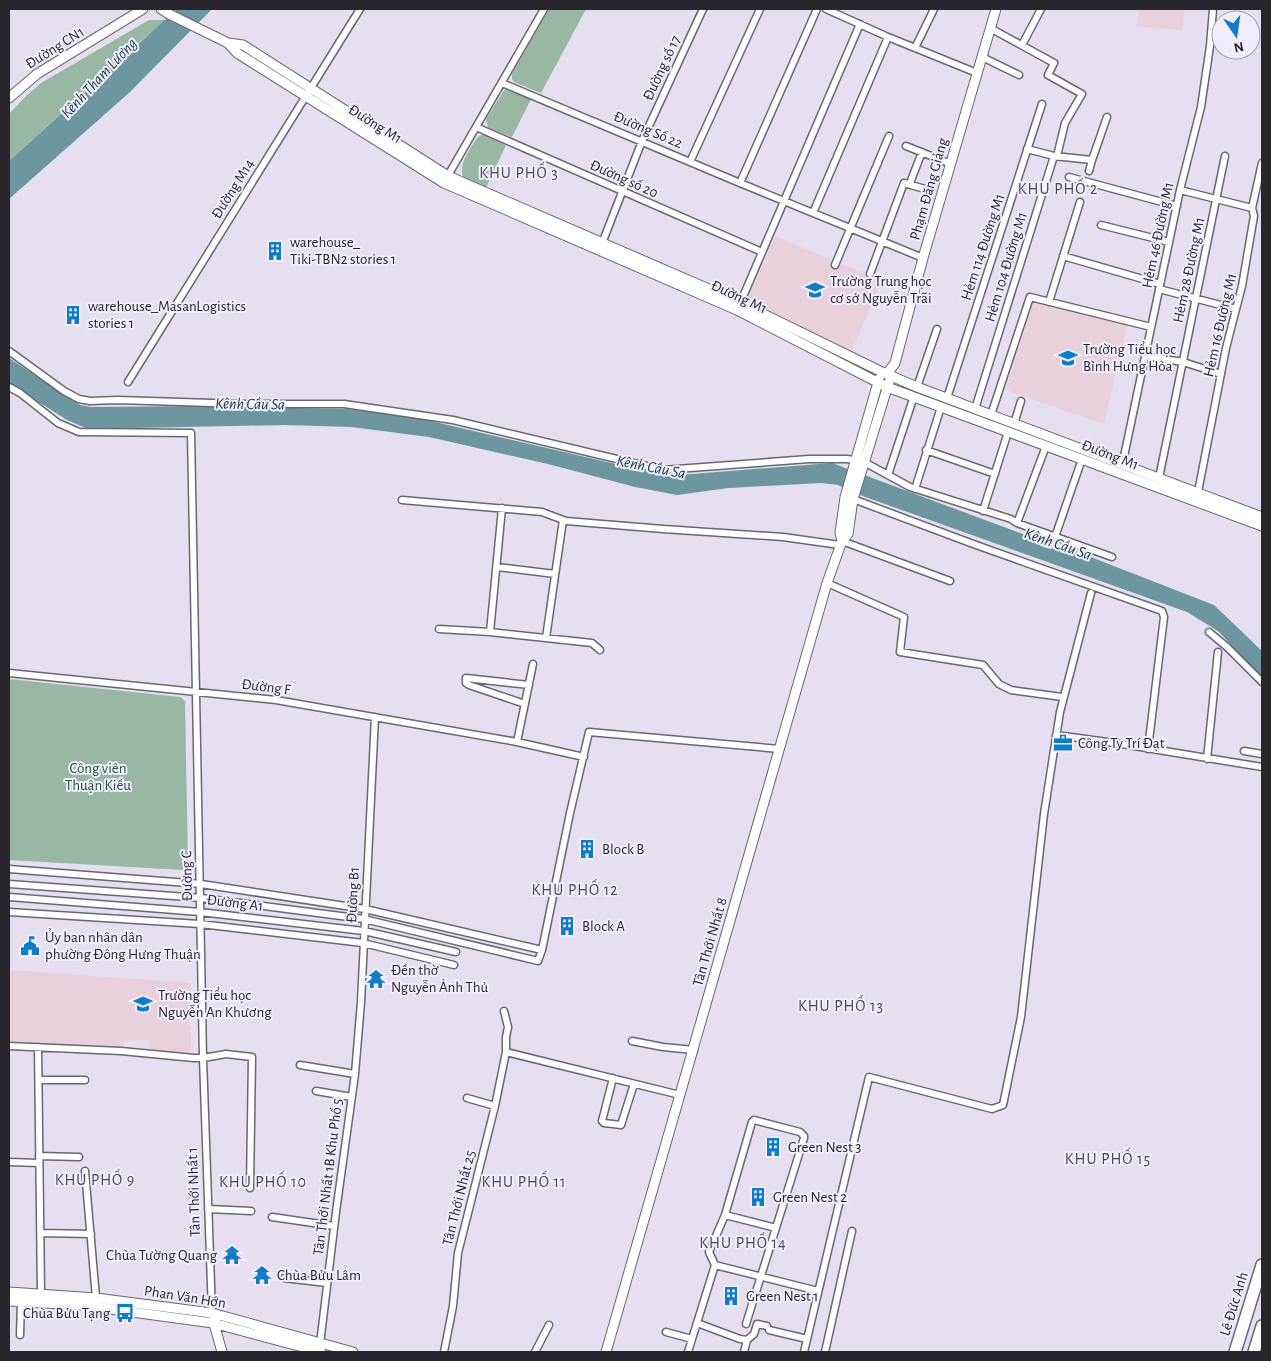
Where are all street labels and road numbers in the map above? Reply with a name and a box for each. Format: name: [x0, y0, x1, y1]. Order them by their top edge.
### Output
street label: Đường CN1: [23, 24, 87, 72]
street label: Đường số 17: [640, 33, 684, 103]
street label: Đường M1: [346, 102, 404, 146]
street label: Đường Số 22: [611, 109, 685, 151]
street label: Phạm Đăng Giảng: [907, 136, 951, 242]
street label: Đường M14: [209, 157, 257, 221]
street label: Đường số 20: [588, 157, 660, 201]
street label: Hẻm 46 Đường M1: [1139, 181, 1177, 289]
street label: Hẻm 114 Đường M1: [959, 192, 1007, 302]
street label: Hẻm 104 Đường M1: [982, 210, 1030, 324]
street label: Hẻm 28 Đường M1: [1170, 216, 1208, 324]
street label: Hẻm 16 Đường M1: [1201, 272, 1239, 378]
street label: Đường M1: [709, 278, 769, 316]
street label: Đường M1: [1079, 437, 1141, 473]
street label: Đường F: [241, 677, 292, 698]
street label: Đường C: [179, 850, 195, 902]
street label: Đường B1: [344, 867, 362, 923]
street label: Đường A1: [206, 892, 264, 914]
street label: Tân Thới Nhất 8: [690, 896, 730, 988]
street label: Tân Thới Nhất 1B Khu Phố 5: [311, 1098, 345, 1256]
street label: Tân Thới Nhất 1: [185, 1147, 203, 1237]
street label: Tân Thới Nhất 25: [440, 1149, 478, 1247]
street label: Lê Đức Anh: [1217, 1270, 1251, 1338]
street label: Phan Văn Hớn: [143, 1283, 227, 1311]

